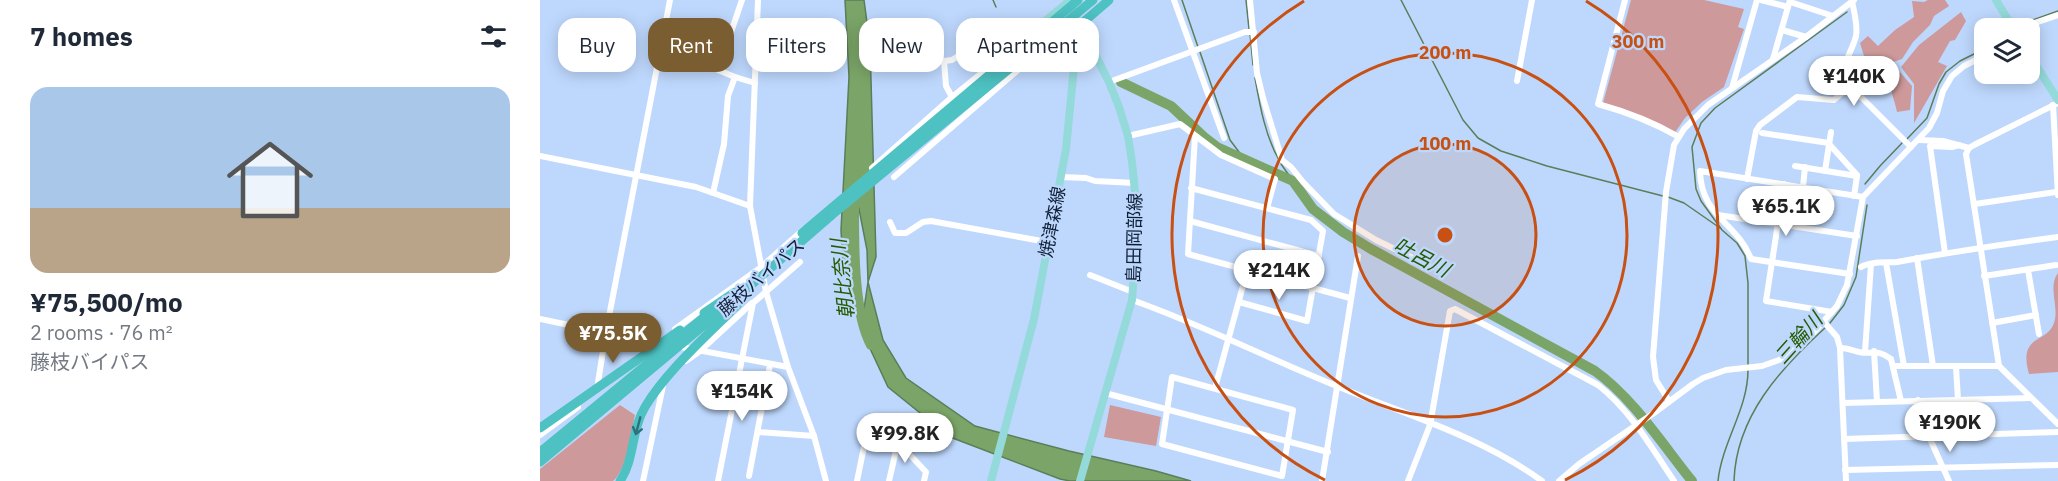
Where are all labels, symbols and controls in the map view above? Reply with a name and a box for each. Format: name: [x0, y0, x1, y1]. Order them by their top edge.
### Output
chip: Buy: [558, 18, 636, 72]
chip: Rent: [648, 18, 734, 72]
chip: Filters: [746, 18, 847, 72]
chip: New: [859, 18, 944, 72]
chip: Apartment: [956, 18, 1099, 72]
map controls: [1974, 18, 2040, 84]
button: layers: [1974, 18, 2040, 84]
text: 7 homes: [30, 19, 133, 53]
icon: filters: [477, 20, 510, 53]
text: 300 m: [1612, 30, 1664, 53]
text: 200 m: [1419, 41, 1471, 64]
pin: ¥140K: [1812, 56, 1896, 107]
text: ¥140K: [1823, 62, 1885, 89]
icon: home: [216, 126, 324, 234]
text: 100 m: [1419, 132, 1471, 155]
street label: 焼津森線: [1034, 184, 1070, 260]
pin: ¥65.1K: [1737, 186, 1835, 237]
text: ¥65.1K: [1751, 192, 1821, 219]
street label: 島田岡部線: [1122, 193, 1146, 283]
centre of rings: [1435, 225, 1455, 245]
water label: 吐呂川: [1389, 231, 1457, 284]
street label: 藤枝バイパス: [713, 233, 809, 321]
water label: 朝比奈川: [824, 236, 860, 320]
pin: ¥214K: [1237, 250, 1321, 301]
text: ¥214K: [1248, 256, 1310, 283]
text: ¥75,500/mo: [30, 285, 183, 319]
water label: 三輪川: [1768, 305, 1829, 369]
pin: ¥75.5K: [564, 313, 662, 364]
text: 2 rooms · 76 m²: [30, 319, 173, 346]
text: ¥75.5K: [578, 319, 648, 346]
text: 藤枝バイパス: [30, 348, 150, 375]
pin: ¥154K: [700, 371, 784, 422]
text: ¥154K: [711, 377, 773, 404]
pin: ¥190K: [1908, 402, 1992, 453]
text: ¥190K: [1919, 408, 1981, 435]
pin: ¥99.8K: [856, 413, 954, 464]
one-way arrow: [632, 416, 643, 435]
text: ¥99.8K: [870, 419, 940, 446]

